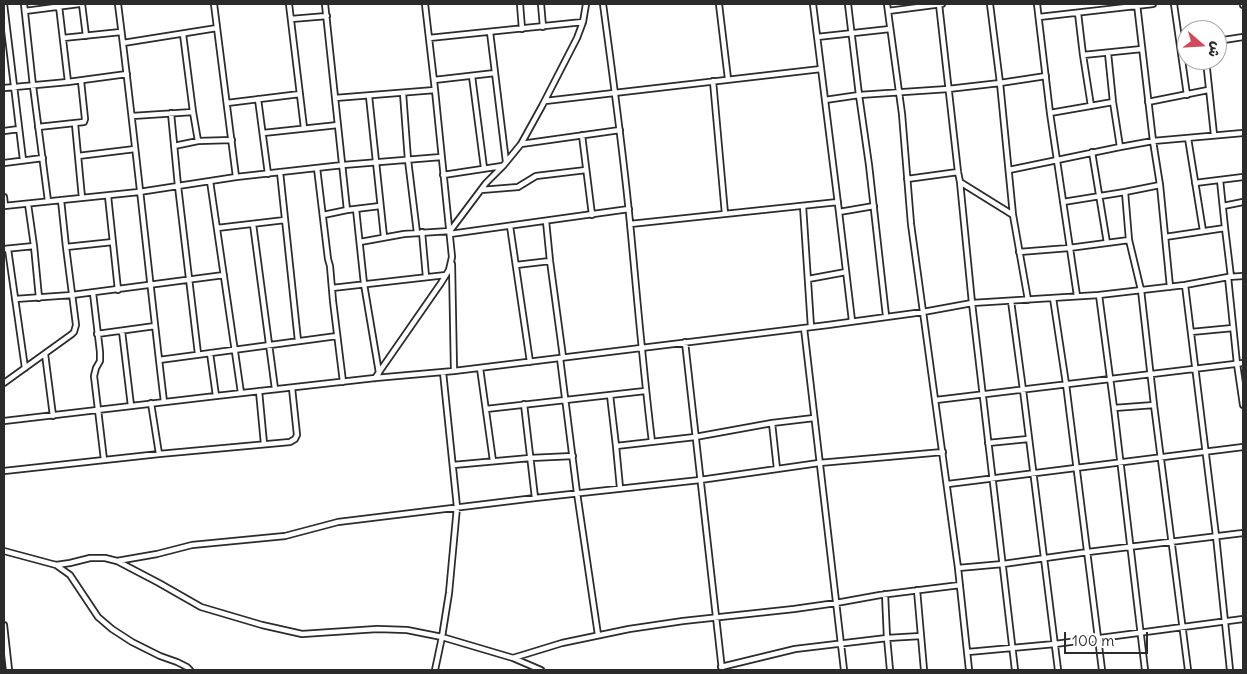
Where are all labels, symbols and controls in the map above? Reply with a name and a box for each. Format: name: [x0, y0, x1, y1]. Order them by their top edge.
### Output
north arrow: [1177, 20, 1227, 70]
text: ش: [1204, 39, 1226, 60]
scale bar: [1067, 622, 1151, 654]
text: 100 m: [1072, 631, 1114, 650]

